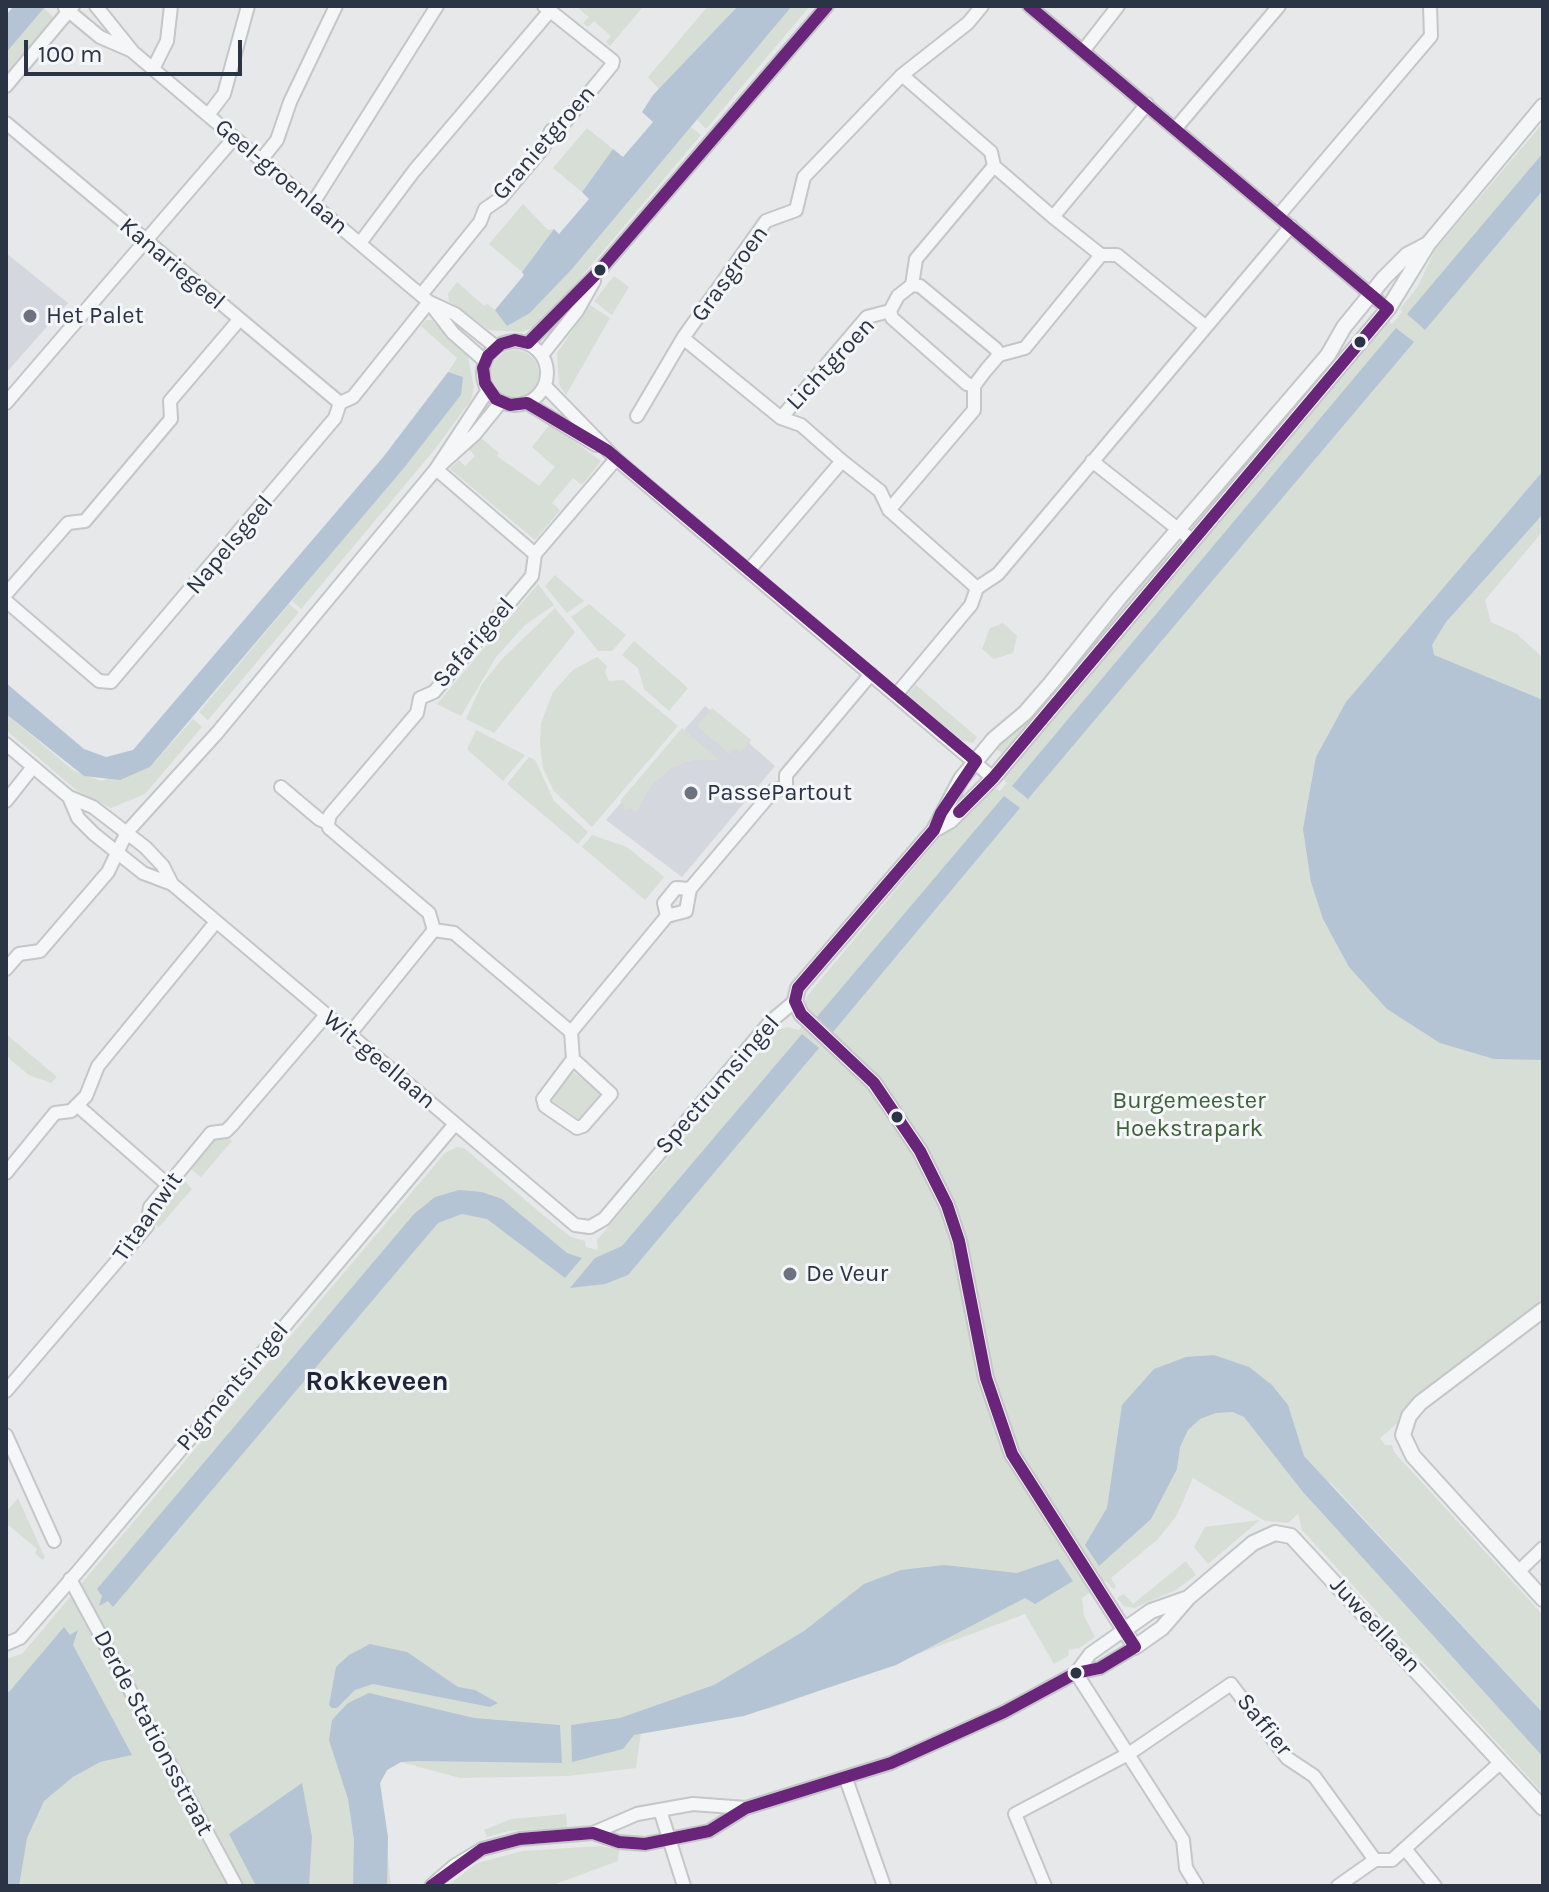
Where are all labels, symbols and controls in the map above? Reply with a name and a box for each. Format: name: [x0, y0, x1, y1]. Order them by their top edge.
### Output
scale bar: [28, 24, 246, 74]
text: 100 m: [38, 40, 103, 68]
street label: Granietgroen: [486, 80, 602, 206]
street label: Geel-groenlaan: [209, 113, 353, 241]
street label: Kanariegeel: [114, 212, 230, 316]
street label: Grasgroen: [685, 220, 775, 328]
unlabelled marker: [592, 262, 608, 278]
place label: Het Palet: [46, 302, 144, 330]
marker: Het Palet: [21, 307, 39, 325]
street label: Lichtgroen: [781, 312, 881, 416]
unlabelled marker: [1352, 334, 1368, 350]
street label: Napelsgeel: [180, 490, 280, 600]
street label: Safarigeel: [427, 592, 521, 694]
place label: PassePartout: [707, 779, 852, 807]
marker: PassePartout: [682, 784, 700, 802]
street label: Wit-geellaan: [317, 1004, 441, 1116]
street label: Spectrumsingel: [650, 1010, 786, 1160]
park label: Burgemeester Hoekstrapark: [1112, 1087, 1266, 1143]
unlabelled marker: [889, 1109, 905, 1125]
street label: Titaanwit: [107, 1167, 189, 1267]
place label: De Veur: [806, 1260, 888, 1288]
marker: De Veur: [781, 1265, 799, 1283]
street label: Pigmentsingel: [171, 1317, 295, 1457]
district label: Rokkeveen: [305, 1365, 449, 1399]
street label: Juweellaan: [1323, 1571, 1427, 1679]
street label: Derde Stationsstraat: [87, 1626, 219, 1840]
unlabelled marker: [1068, 1665, 1084, 1681]
street label: Saffier: [1230, 1688, 1298, 1762]

